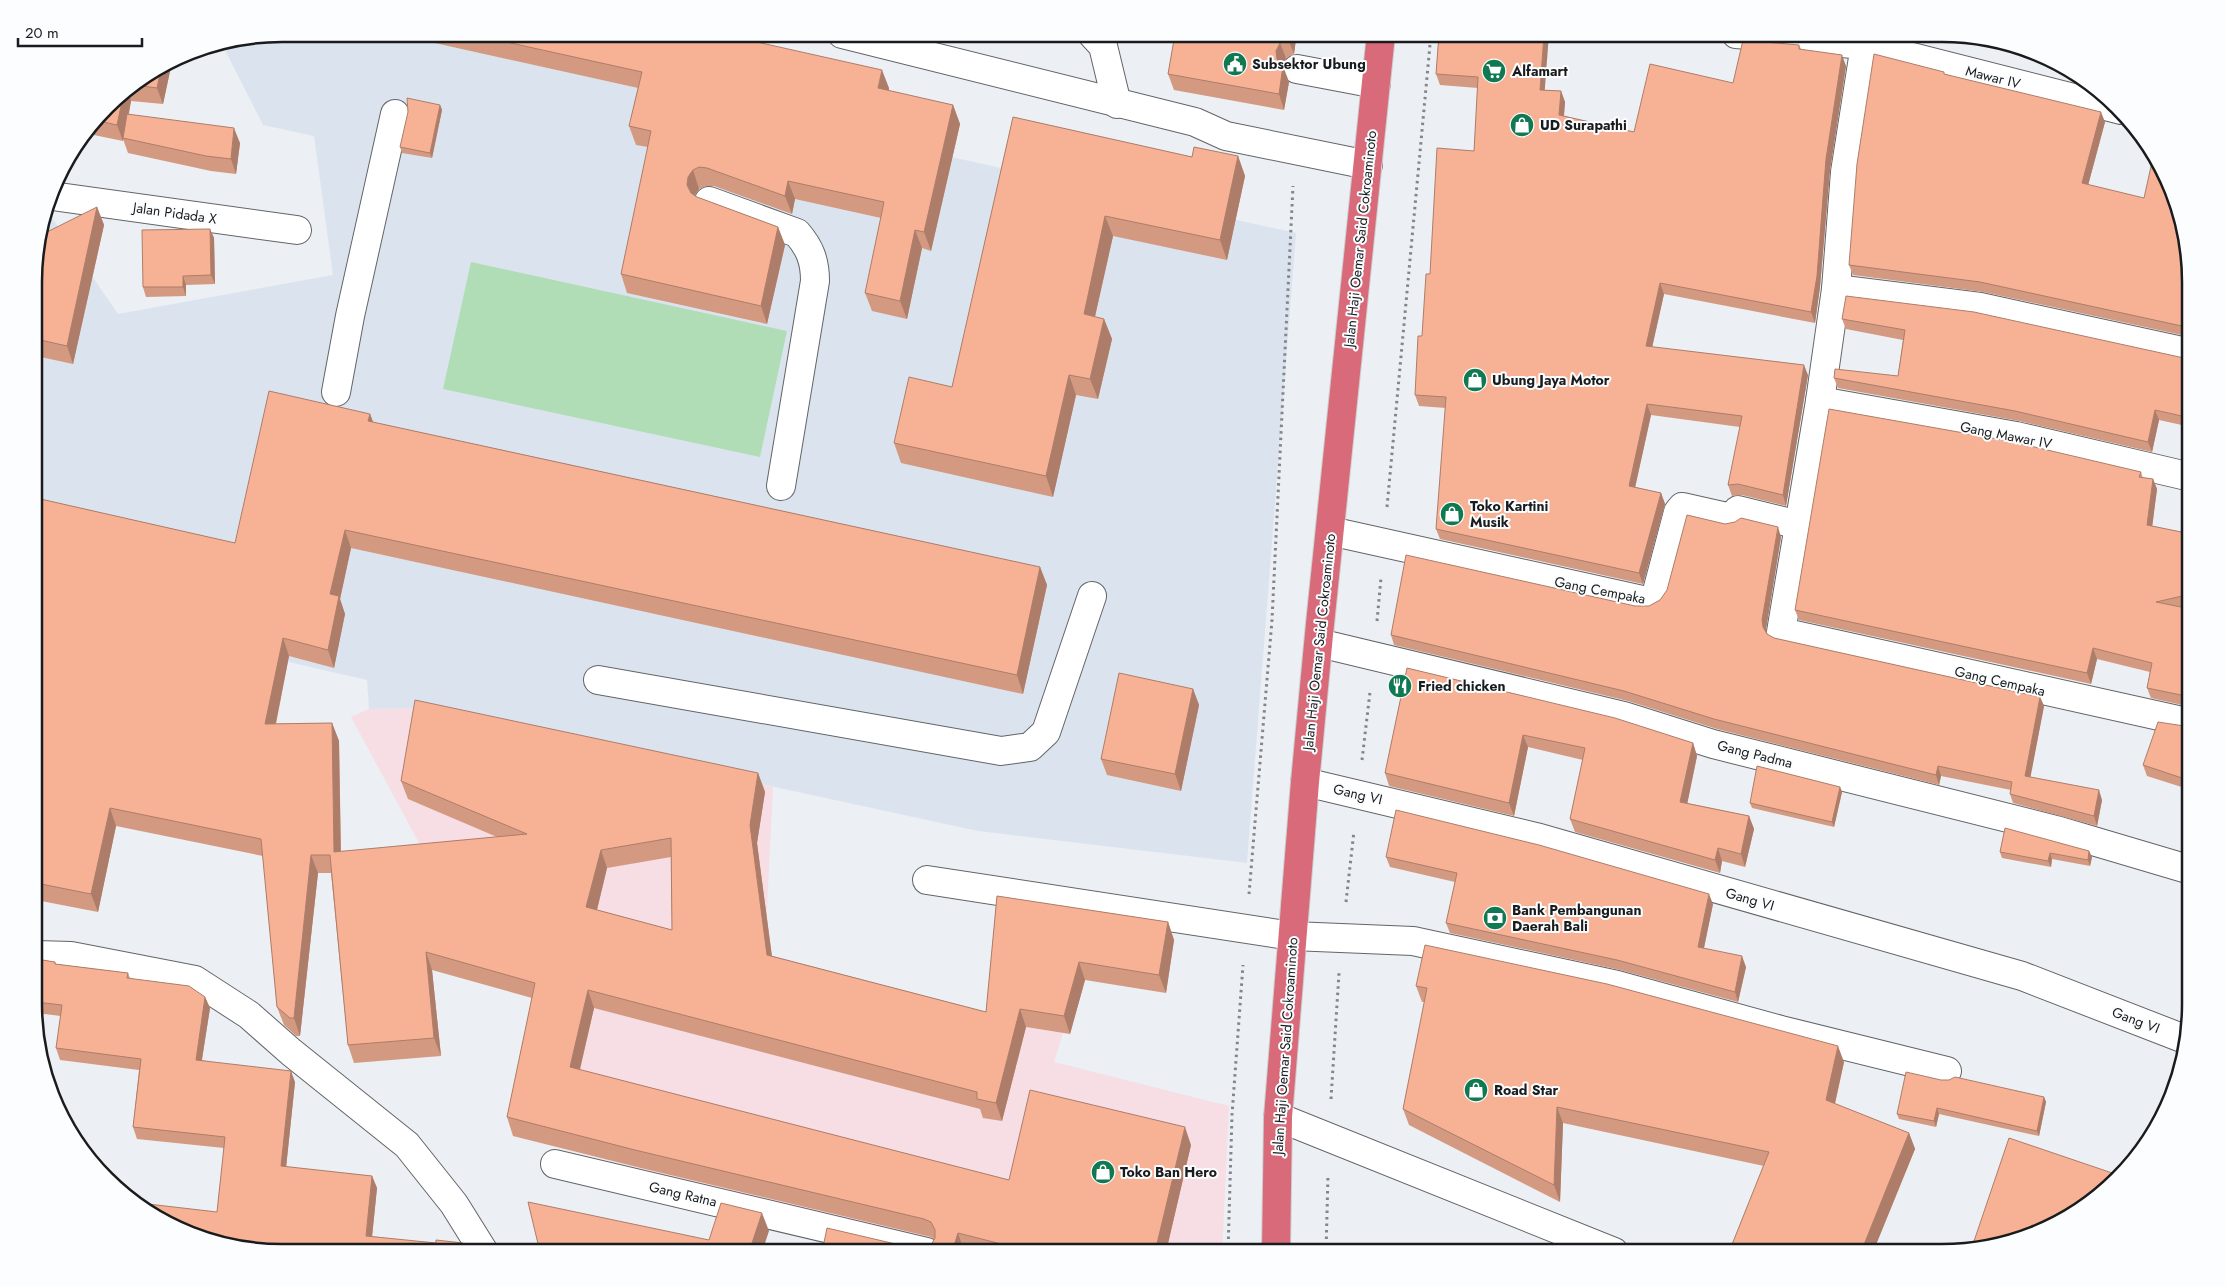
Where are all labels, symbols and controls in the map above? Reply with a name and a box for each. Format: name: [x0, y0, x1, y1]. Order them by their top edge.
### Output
scale bar: [18, 15, 141, 47]
text: 20 m: [25, 22, 59, 44]
public building icon: Subsektor Ubung: [1222, 51, 1248, 77]
place label: Subsektor Ubung: [1252, 54, 1366, 74]
supermarket icon: Alfamart: [1481, 58, 1507, 84]
place label: Alfamart: [1511, 61, 1568, 81]
street label: Mawar IV: [1963, 61, 2023, 94]
shop icon: UD Surapathi: [1509, 112, 1535, 138]
place label: UD Surapathi: [1540, 115, 1627, 135]
street label: Jalan Haji Oemar Said Cokroaminoto: [1338, 129, 1381, 350]
street label: Jalan Pidada X: [130, 197, 218, 229]
shop icon: Ubung Jaya Motor: [1462, 367, 1488, 393]
place label: Ubung Jaya Motor: [1492, 370, 1610, 390]
street label: Gang Mawar IV: [1958, 416, 2054, 454]
place label: Toko Kartini Musik: [1470, 496, 1548, 532]
shop icon: Toko Kartini Musik: [1439, 501, 1465, 527]
street label: Jalan Haji Oemar Said Cokroaminoto: [1297, 532, 1340, 753]
street label: Gang Cempaka: [1553, 571, 1647, 609]
street label: Gang Cempaka: [1953, 661, 2047, 701]
restaurant icon: Fried chicken: [1387, 673, 1413, 699]
place label: Fried chicken: [1418, 676, 1506, 696]
street label: Gang Padma: [1715, 735, 1795, 773]
street label: Gang VI: [1331, 779, 1385, 809]
street label: Gang VI: [1723, 883, 1777, 915]
place label: Bank Pembangunan Daerah Bali: [1512, 900, 1641, 936]
bank icon: Bank Pembangunan Daerah Bali: [1482, 905, 1508, 931]
street label: Jalan Haji Oemar Said Cokroaminoto: [1267, 936, 1303, 1157]
street label: Gang VI: [2109, 1002, 2163, 1038]
shop icon: Road Star: [1463, 1077, 1489, 1103]
place label: Road Star: [1494, 1080, 1558, 1100]
shop icon: Toko Ban Hero: [1090, 1159, 1116, 1185]
place label: Toko Ban Hero: [1120, 1162, 1217, 1182]
street label: Gang Ratna: [647, 1176, 719, 1212]

